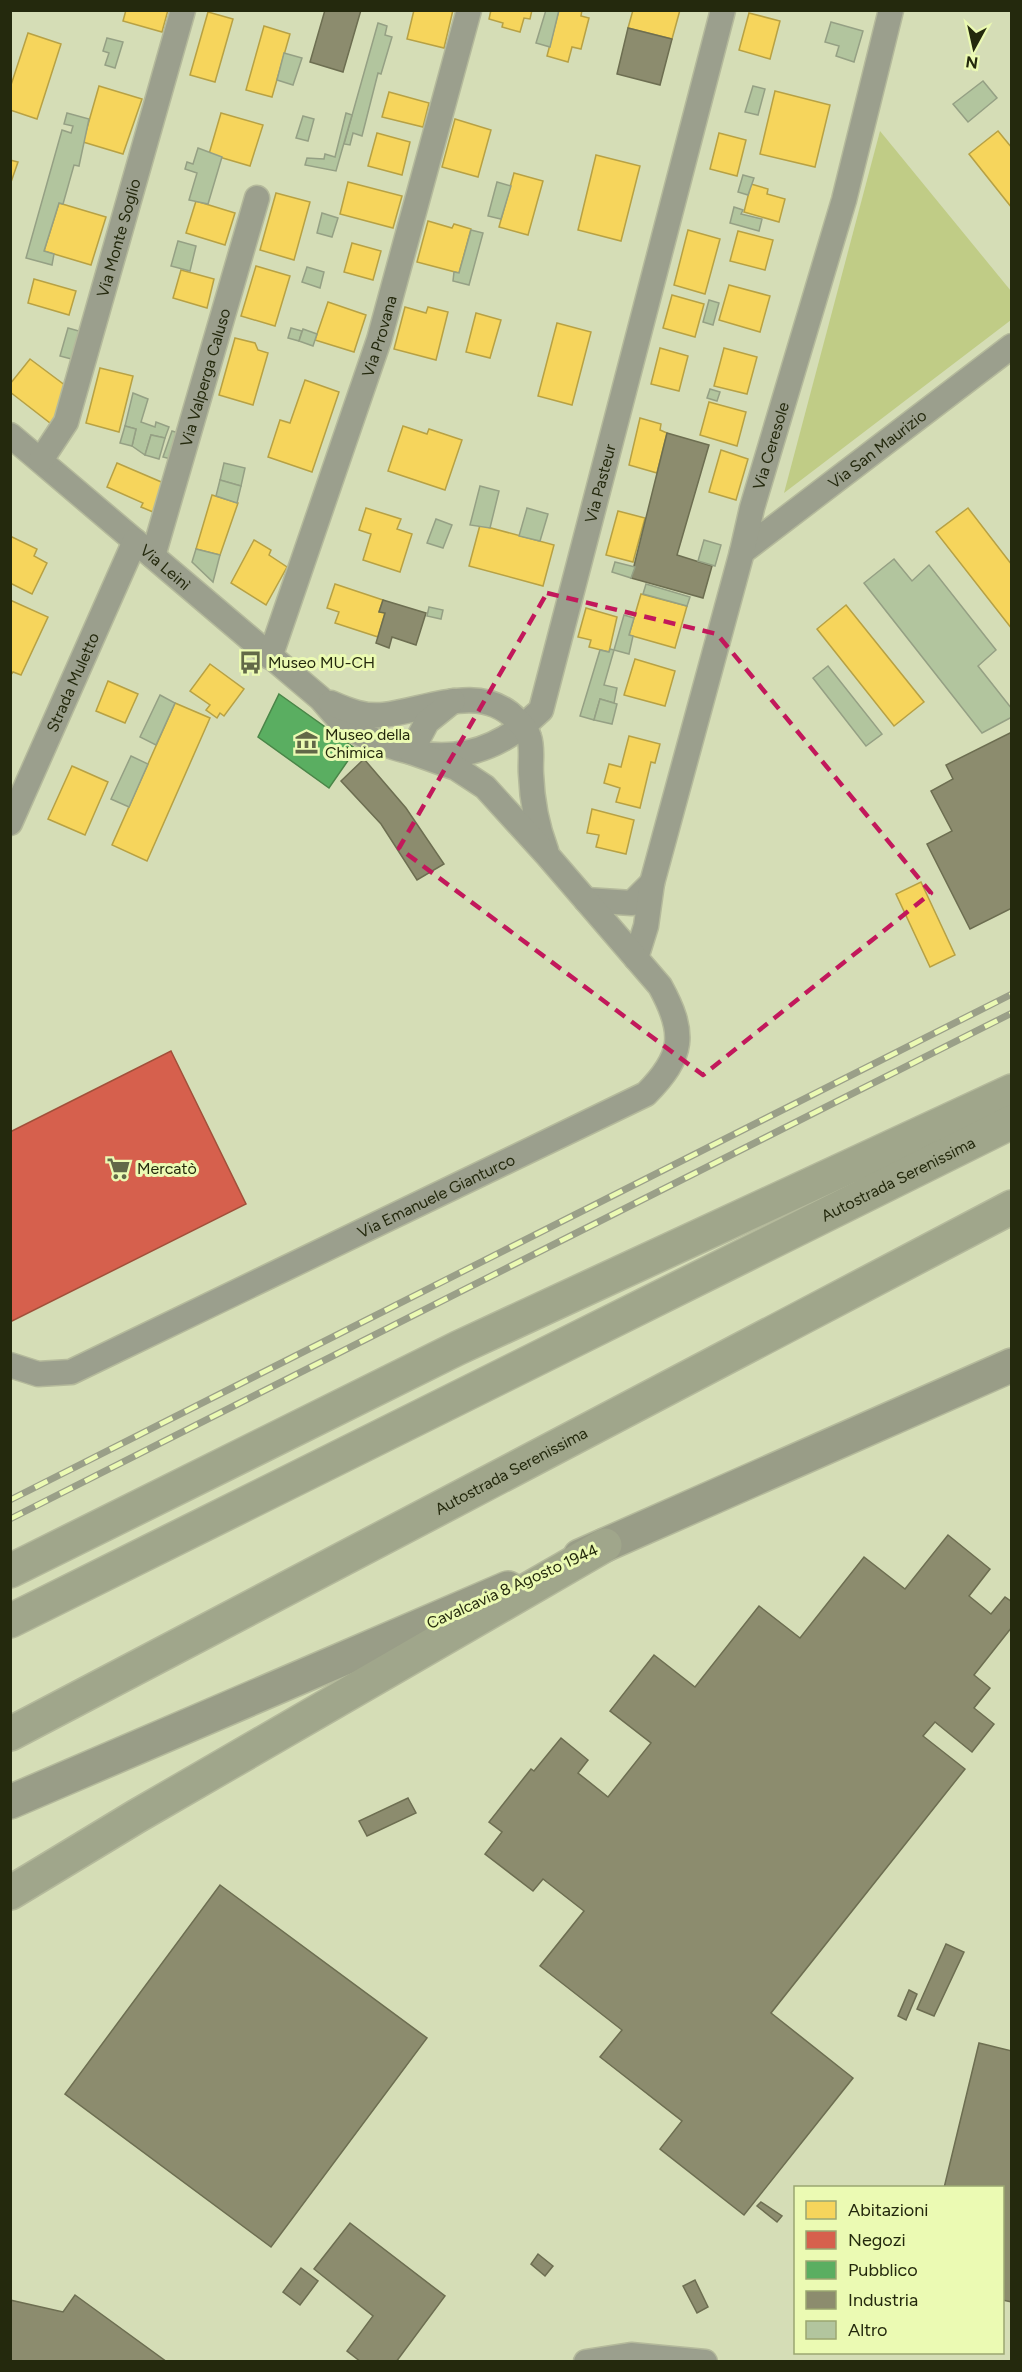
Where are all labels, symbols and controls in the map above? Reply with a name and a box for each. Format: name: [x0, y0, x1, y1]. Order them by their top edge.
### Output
north arrow: [944, 18, 1004, 78]
text: N: [965, 52, 979, 73]
street label: Via Monte Soglio: [93, 176, 145, 299]
street label: Via Provana: [358, 293, 401, 379]
street label: Via Valperga Caluso: [176, 306, 234, 449]
street label: Via Ceresole: [749, 400, 793, 492]
street label: Via San Maurizio: [825, 406, 930, 493]
street label: Via Pasteur: [581, 441, 620, 525]
street label: Via Leinì: [136, 541, 195, 594]
street label: Strada Muletto: [42, 630, 103, 735]
bus stop icon: Museo MU-CH: [237, 649, 263, 675]
place label: Museo MU-CH: [268, 653, 375, 672]
place label: Museo della Chimica: [325, 725, 410, 762]
museum icon: Museo della Chimica: [294, 730, 320, 756]
street label: Autostrada Serenissima: [818, 1133, 978, 1226]
street label: Via Emanuele Gianturco: [355, 1150, 518, 1242]
supermarket icon: Mercatò: [106, 1155, 132, 1181]
place label: Mercatò: [137, 1159, 197, 1178]
street label: Autostrada Serenissima: [432, 1423, 591, 1519]
street label: Cavalcavia 8 Agosto 1944: [424, 1540, 601, 1633]
legend: [794, 2186, 1004, 2354]
text: Abitazioni: [848, 2199, 929, 2221]
text: Negozi: [848, 2229, 906, 2251]
text: Pubblico: [848, 2259, 918, 2281]
text: Industria: [848, 2289, 918, 2311]
text: Altro: [848, 2319, 887, 2341]

